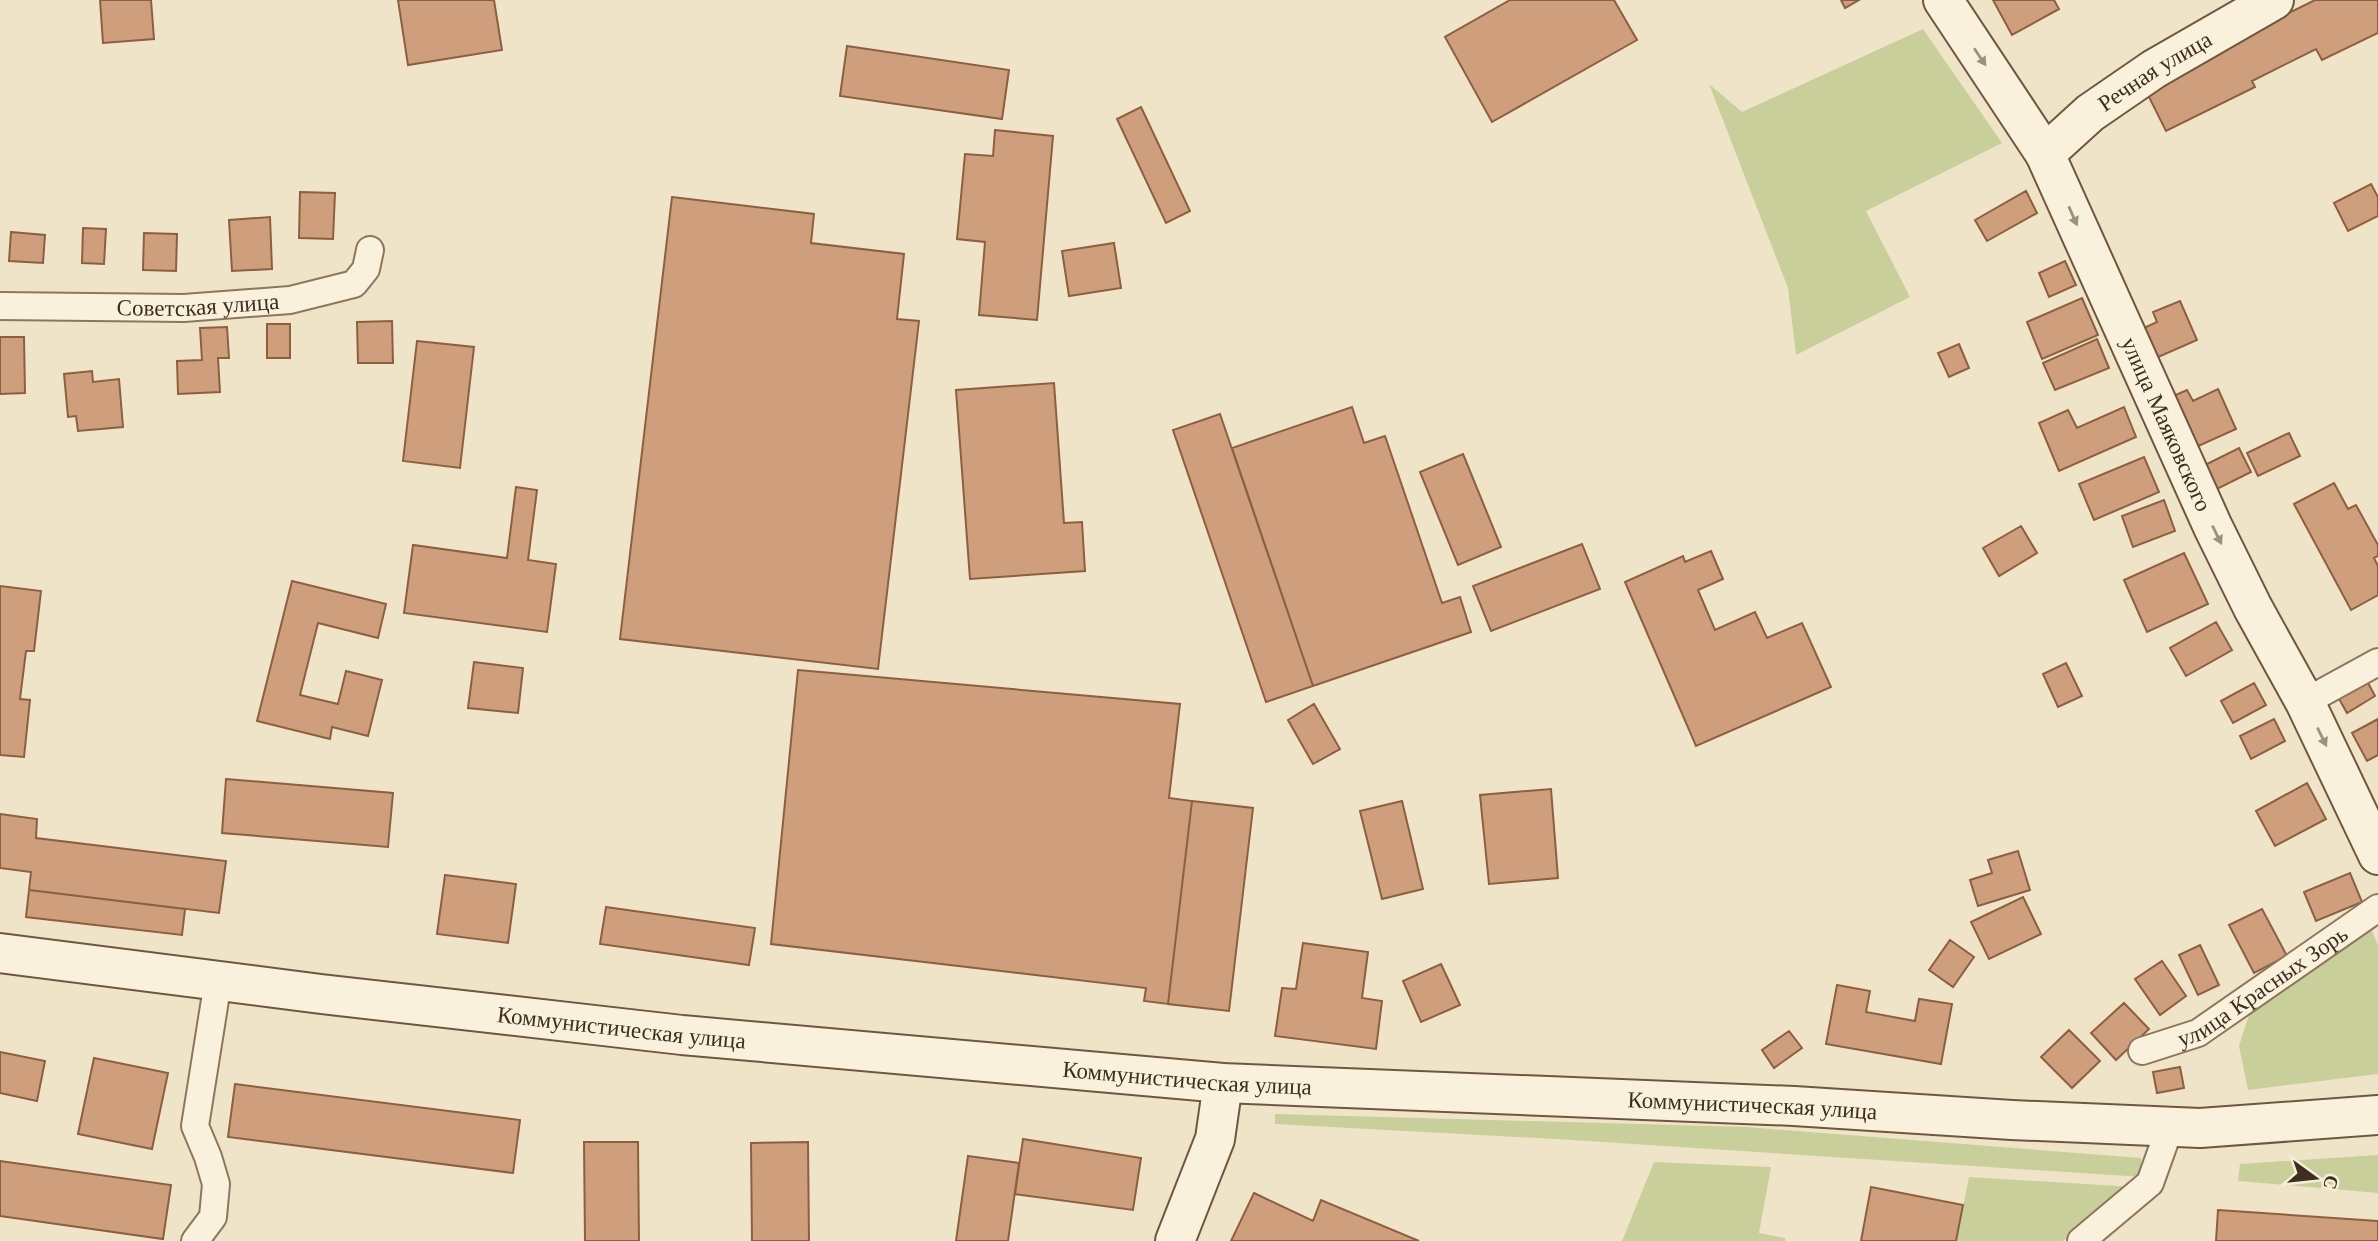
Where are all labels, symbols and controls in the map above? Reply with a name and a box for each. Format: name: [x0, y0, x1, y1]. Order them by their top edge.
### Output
street label: Речная улица: [2093, 26, 2216, 116]
one-way arrow: [1974, 47, 1987, 67]
one-way arrow: [2067, 206, 2079, 226]
street label: Советская улица: [117, 288, 280, 321]
street label: улица Маяковского: [2117, 333, 2217, 515]
one-way arrow: [2211, 525, 2223, 545]
one-way arrow: [2316, 727, 2327, 747]
street label: улица Красных Зорь: [2174, 921, 2352, 1051]
street label: Коммунистическая улица: [496, 1002, 747, 1053]
street label: Коммунистическая улица: [1062, 1056, 1312, 1099]
street label: Коммунистическая улица: [1627, 1087, 1878, 1124]
north arrow: [2280, 1143, 2350, 1213]
text: С: [2319, 1173, 2343, 1192]

